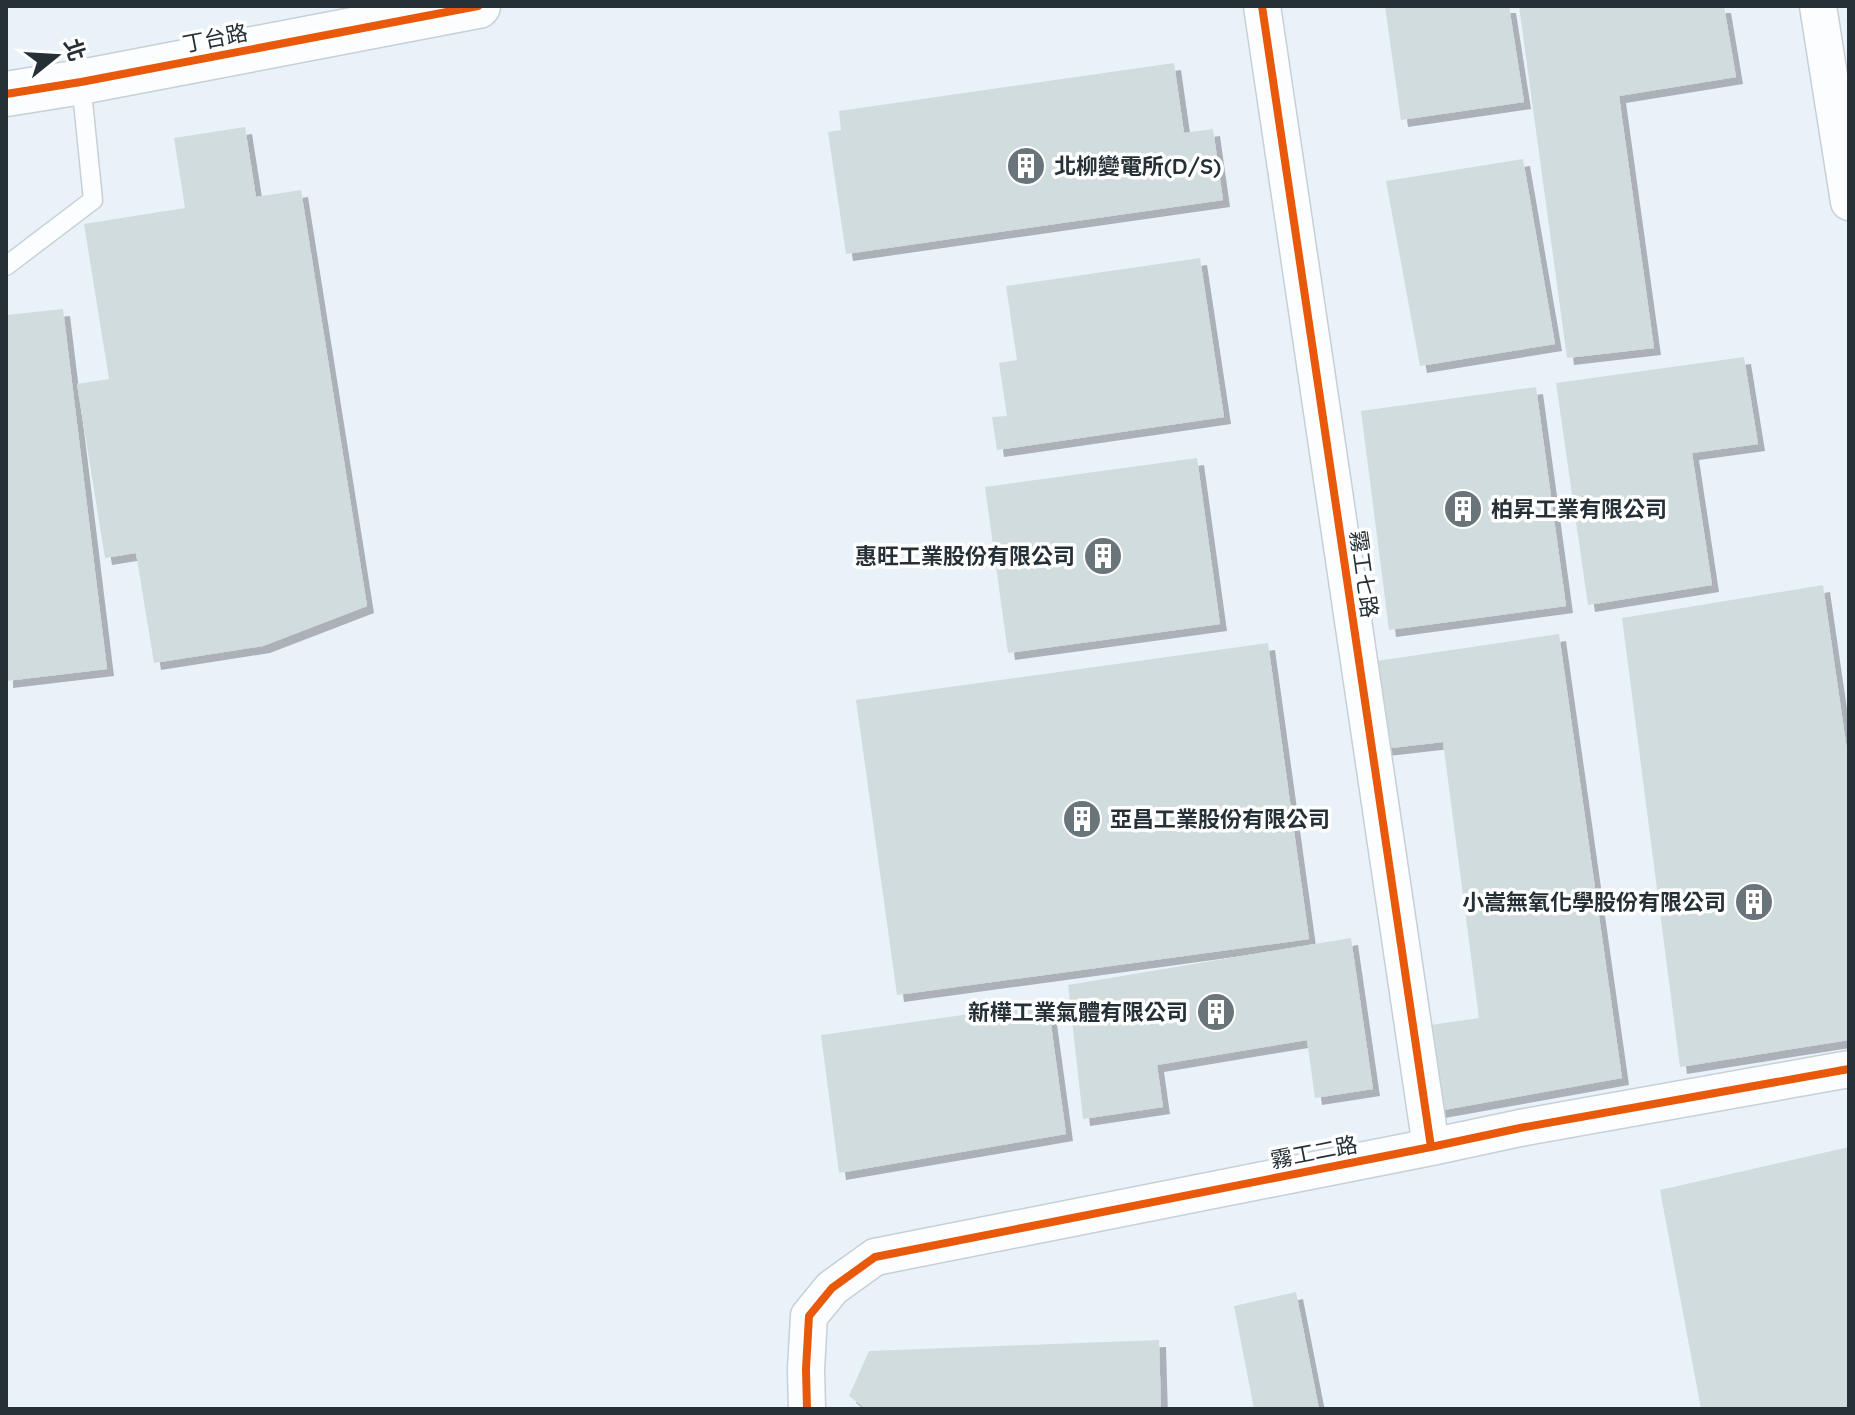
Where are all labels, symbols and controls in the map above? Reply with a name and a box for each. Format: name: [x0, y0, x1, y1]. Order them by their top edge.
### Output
north arrow: [16, 16, 96, 96]
street label: 丁台路: [180, 18, 250, 58]
text: 北: [58, 35, 92, 65]
building icon: 北柳變電所(D/S): [1005, 145, 1047, 187]
place label: 北柳變電所(D/S): [1054, 152, 1221, 180]
building icon: 柏昇工業有限公司: [1442, 488, 1484, 530]
place label: 柏昇工業有限公司: [1491, 495, 1667, 523]
street label: 霧工七路: [1344, 528, 1384, 620]
building icon: 惠旺工業股份有限公司: [1082, 535, 1124, 577]
place label: 惠旺工業股份有限公司: [855, 542, 1075, 570]
building icon: 亞昌工業股份有限公司: [1061, 798, 1103, 840]
place label: 亞昌工業股份有限公司: [1110, 805, 1330, 833]
building icon: 小嵩無氧化學股份有限公司: [1733, 881, 1775, 923]
place label: 小嵩無氧化學股份有限公司: [1462, 888, 1726, 916]
building icon: 新樺工業氣體有限公司: [1195, 991, 1237, 1033]
place label: 新樺工業氣體有限公司: [968, 998, 1188, 1026]
street label: 霧工二路: [1268, 1130, 1360, 1174]

